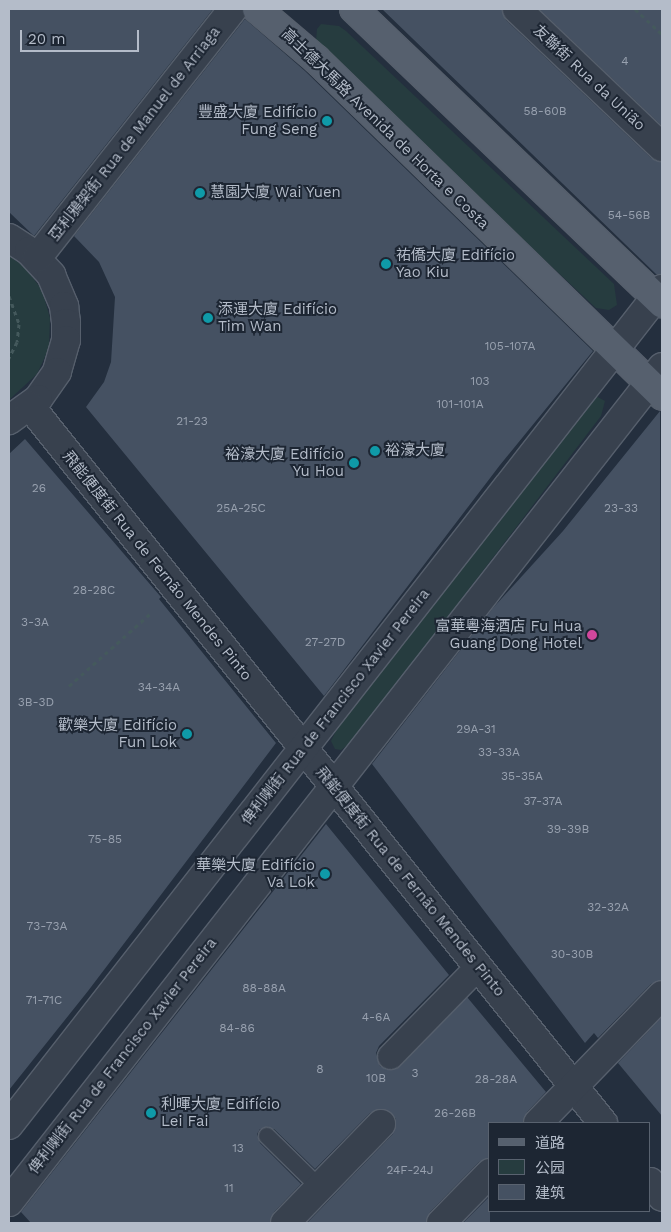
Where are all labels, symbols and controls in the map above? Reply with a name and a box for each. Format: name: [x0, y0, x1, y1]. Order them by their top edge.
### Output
scale bar: [22, 20, 141, 52]
street label: 友聯街 Rua da União: [529, 21, 649, 135]
street label: 亞利鴉架街 Rua de Manuel de Arriaga: [45, 23, 225, 245]
street label: 高士德大馬路 Avenida de Horta e Costa: [277, 25, 493, 233]
text: 20 m: [28, 30, 66, 48]
house number: 4: [621, 55, 629, 69]
place label: 豐盛大廈 Edifício Fung Seng: [198, 103, 317, 138]
house number: 58-60B: [523, 105, 567, 119]
marker: 豐盛大廈 Edifício Fung Seng: [321, 115, 333, 127]
place label: 慧園大廈 Wai Yuen: [210, 184, 342, 202]
marker: 慧園大廈 Wai Yuen: [194, 187, 206, 199]
house number: 54-56B: [608, 209, 650, 223]
place label: 祐僑大廈 Edifício Yao Kiu: [396, 246, 515, 281]
marker: 祐僑大廈 Edifício Yao Kiu: [380, 258, 392, 270]
place label: 添運大廈 Edifício Tim Wan: [218, 300, 337, 335]
marker: 添運大廈 Edifício Tim Wan: [202, 312, 214, 324]
house number: 105-107A: [485, 340, 535, 354]
house number: 103: [471, 375, 489, 389]
house number: 101-101A: [436, 398, 484, 412]
house number: 21-23: [176, 415, 208, 429]
place label: 裕濠大廈: [385, 442, 445, 460]
place label: 裕濠大廈 Edifício Yu Hou: [225, 445, 344, 480]
marker: 裕濠大廈: [369, 445, 381, 457]
street label: 飛能便度街 Rua de Fernão Mendes Pinto: [59, 448, 255, 684]
marker: 裕濠大廈 Edifício Yu Hou: [348, 457, 360, 469]
house number: 26: [32, 482, 46, 496]
house number: 25A-25C: [216, 502, 266, 516]
house number: 23-33: [604, 502, 638, 516]
house number: 28-28C: [73, 584, 115, 598]
street label: 俾利喇街 Rua de Francisco Xavier Pereira: [238, 585, 434, 829]
house number: 3-3A: [21, 616, 49, 630]
place label: 富華粵海酒店 Fu Hua Guang Dong Hotel: [435, 617, 582, 652]
marker: 富華粵海酒店 Fu Hua Guang Dong Hotel: [586, 629, 598, 641]
house number: 27-27D: [305, 636, 345, 650]
house number: 34-34A: [138, 681, 180, 695]
house number: 3B-3D: [18, 696, 54, 710]
place label: 歡樂大廈 Edifício Fun Lok: [58, 716, 177, 751]
house number: 29A-31: [456, 723, 496, 737]
marker: 歡樂大廈 Edifício Fun Lok: [181, 728, 193, 740]
house number: 33-33A: [478, 746, 520, 760]
street label: 飛能便度街 Rua de Fernão Mendes Pinto: [312, 764, 508, 1000]
house number: 35-35A: [501, 770, 543, 784]
house number: 37-37A: [523, 795, 563, 809]
house number: 39-39B: [547, 823, 589, 837]
house number: 75-85: [88, 833, 122, 847]
place label: 華樂大廈 Edifício Va Lok: [196, 856, 315, 891]
marker: 華樂大廈 Edifício Va Lok: [319, 868, 331, 880]
house number: 32-32A: [587, 901, 629, 915]
house number: 73-73A: [27, 920, 67, 934]
street label: 俾利喇街 Rua de Francisco Xavier Pereira: [25, 934, 221, 1178]
house number: 30-30B: [551, 948, 593, 962]
house number: 88-88A: [242, 982, 286, 996]
house number: 71-71C: [26, 994, 62, 1008]
house number: 4-6A: [362, 1011, 390, 1025]
house number: 84-86: [219, 1022, 255, 1036]
house number: 8: [316, 1063, 324, 1077]
house number: 3: [412, 1067, 418, 1081]
house number: 10B: [366, 1072, 386, 1086]
house number: 28-28A: [475, 1073, 517, 1087]
place label: 利暉大廈 Edifício Lei Fai: [161, 1095, 280, 1130]
marker: 利暉大廈 Edifício Lei Fai: [145, 1107, 157, 1119]
house number: 26-26B: [434, 1107, 476, 1121]
legend: [488, 1122, 651, 1212]
text: 道路: [535, 1134, 565, 1152]
house number: 13: [232, 1142, 244, 1156]
text: 公园: [535, 1159, 565, 1177]
house number: 24F-24J: [386, 1164, 434, 1178]
house number: 11: [224, 1182, 234, 1196]
text: 建筑: [535, 1184, 565, 1202]

